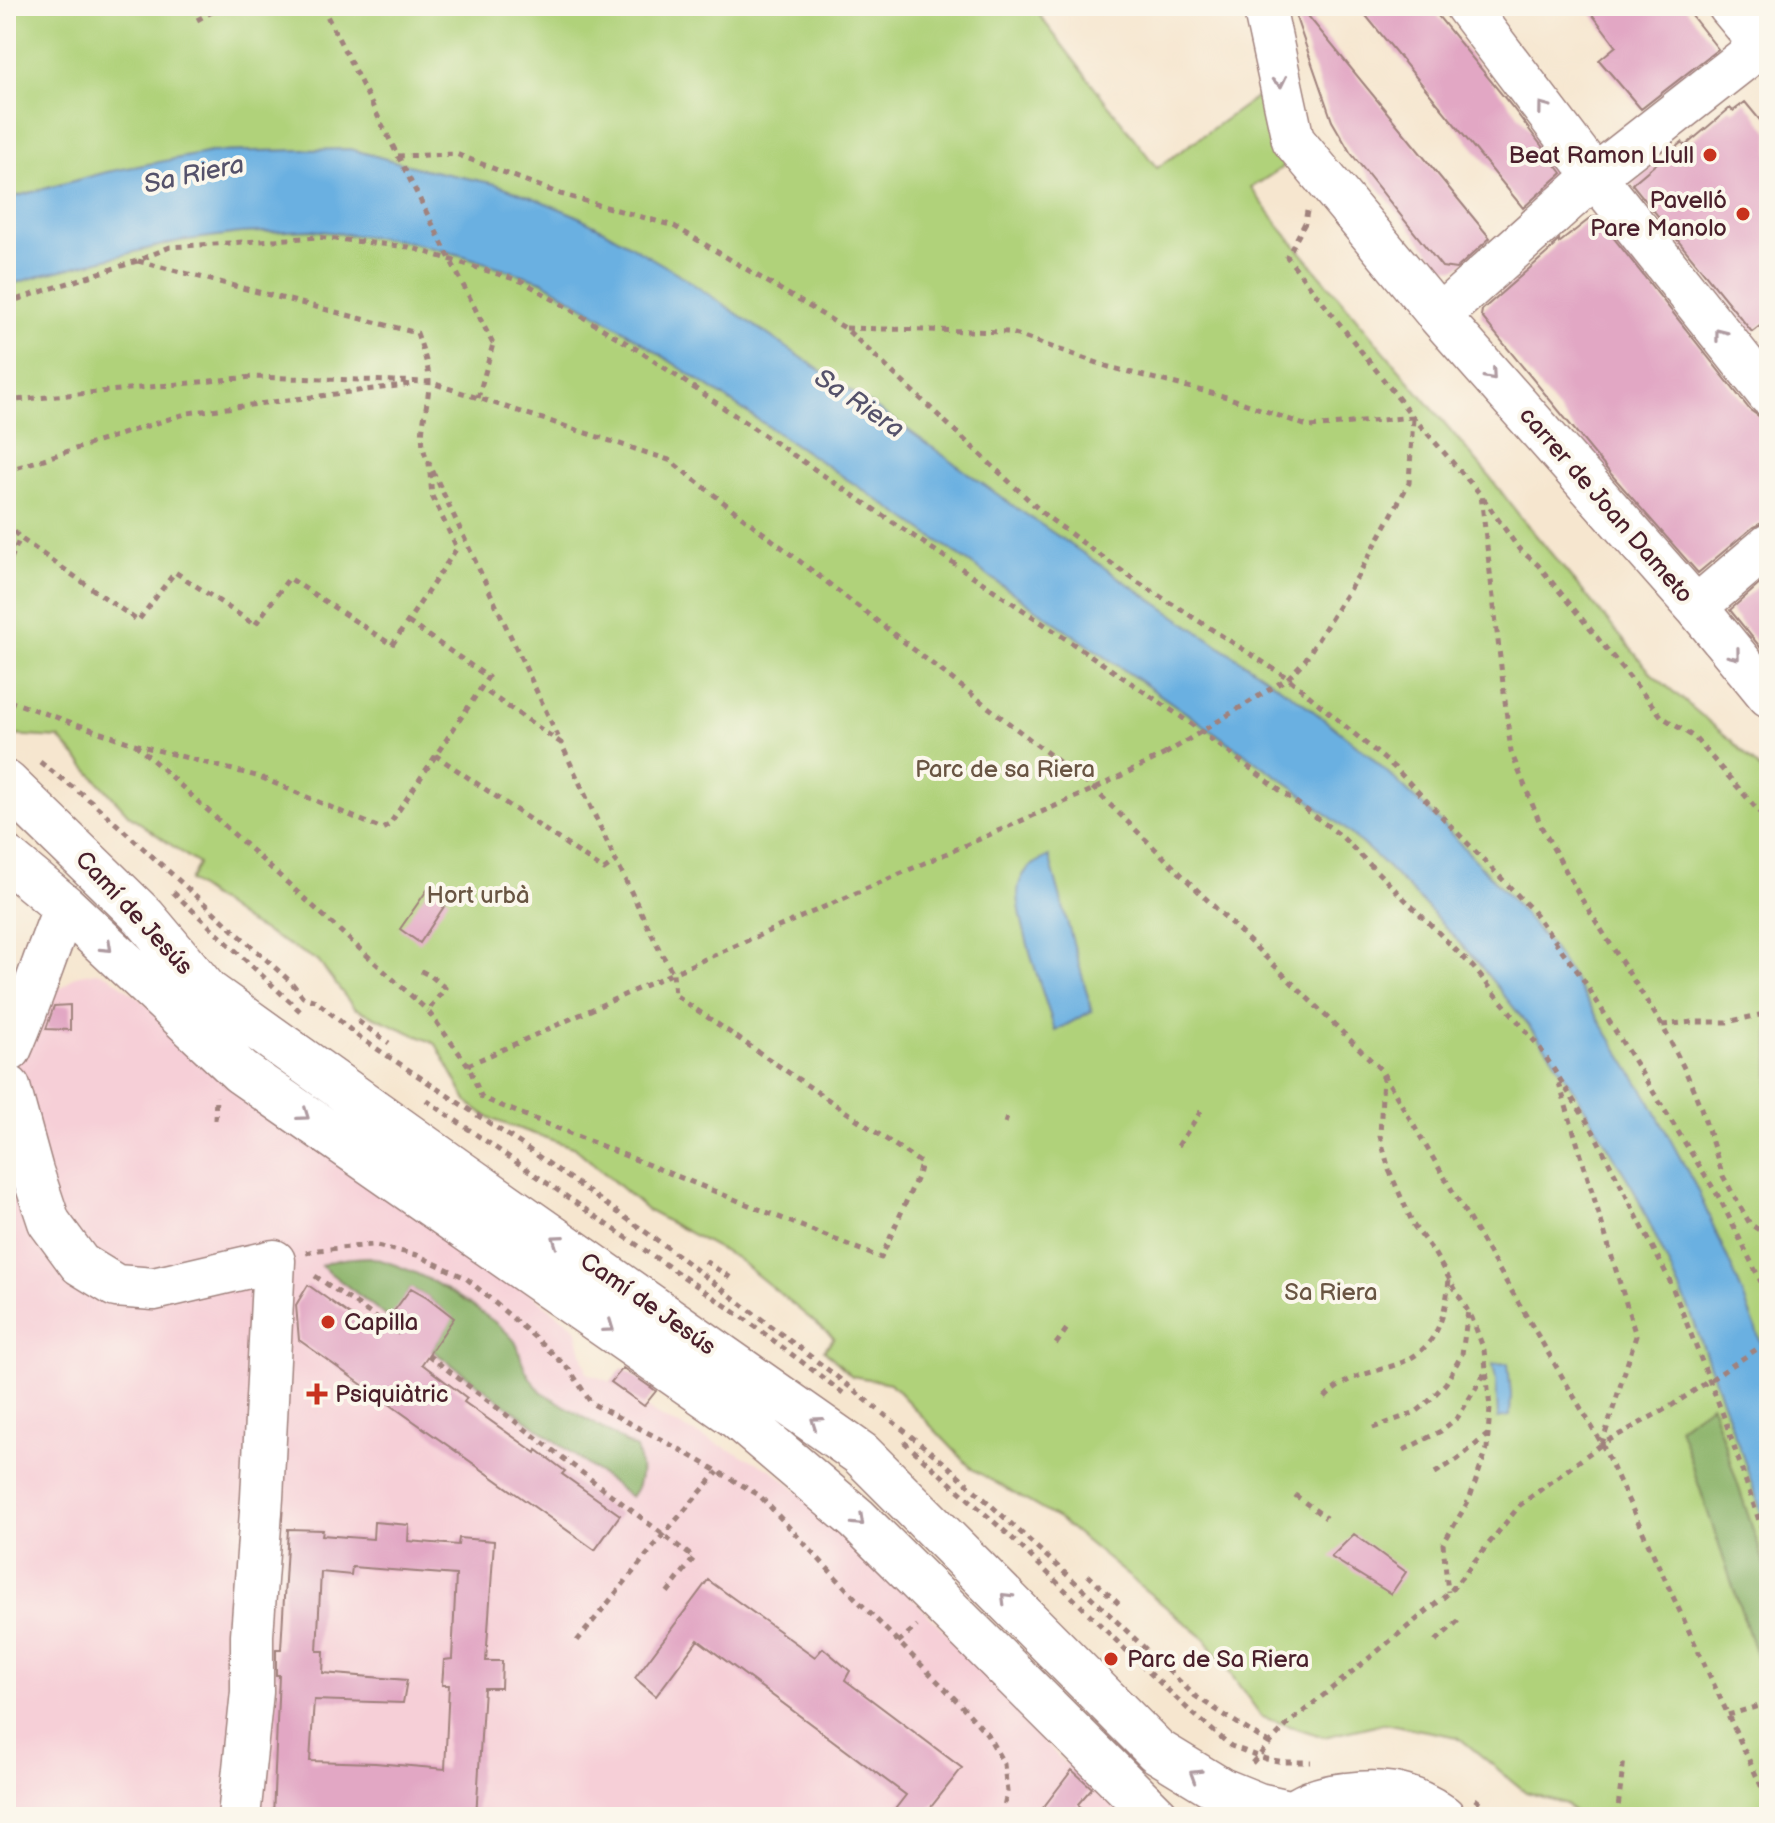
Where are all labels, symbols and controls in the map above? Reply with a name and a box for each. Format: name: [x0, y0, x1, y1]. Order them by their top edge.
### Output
one-way arrow: [1271, 76, 1288, 89]
one-way arrow: [1538, 101, 1552, 116]
place label: Beat Ramon Llull: [1509, 141, 1694, 170]
marker: Beat Ramon Llull: [1701, 146, 1719, 164]
water label: Sa Riera: [141, 149, 247, 201]
place label: Pavelló Pare Manolo: [1590, 186, 1727, 243]
marker: Pavelló Pare Manolo: [1734, 205, 1752, 223]
one-way arrow: [1716, 328, 1730, 343]
water label: Sa Riera: [808, 363, 910, 445]
one-way arrow: [1481, 365, 1495, 380]
street label: carrer de Joan Dameto: [1513, 401, 1699, 609]
one-way arrow: [1725, 646, 1740, 660]
park label: Parc de sa Riera: [915, 755, 1095, 784]
street label: Camí de Jesús: [69, 845, 199, 981]
park label: Hort urbà: [426, 881, 530, 910]
one-way arrow: [98, 937, 112, 952]
one-way arrow: [295, 1105, 309, 1120]
one-way arrow: [551, 1236, 565, 1250]
street label: Camí de Jesús: [575, 1247, 722, 1362]
park label: Sa Riera: [1284, 1278, 1378, 1307]
place label: Capilla: [344, 1308, 418, 1337]
marker: Capilla: [319, 1313, 337, 1331]
one-way arrow: [601, 1318, 615, 1332]
place label: Psiquiàtric: [335, 1380, 449, 1409]
marker: Psiquiàtric: [306, 1383, 328, 1405]
one-way arrow: [810, 1417, 824, 1432]
one-way arrow: [849, 1512, 864, 1526]
one-way arrow: [1000, 1593, 1015, 1608]
place label: Parc de Sa Riera: [1127, 1645, 1309, 1674]
marker: Parc de Sa Riera: [1102, 1650, 1120, 1668]
one-way arrow: [1190, 1769, 1204, 1784]

